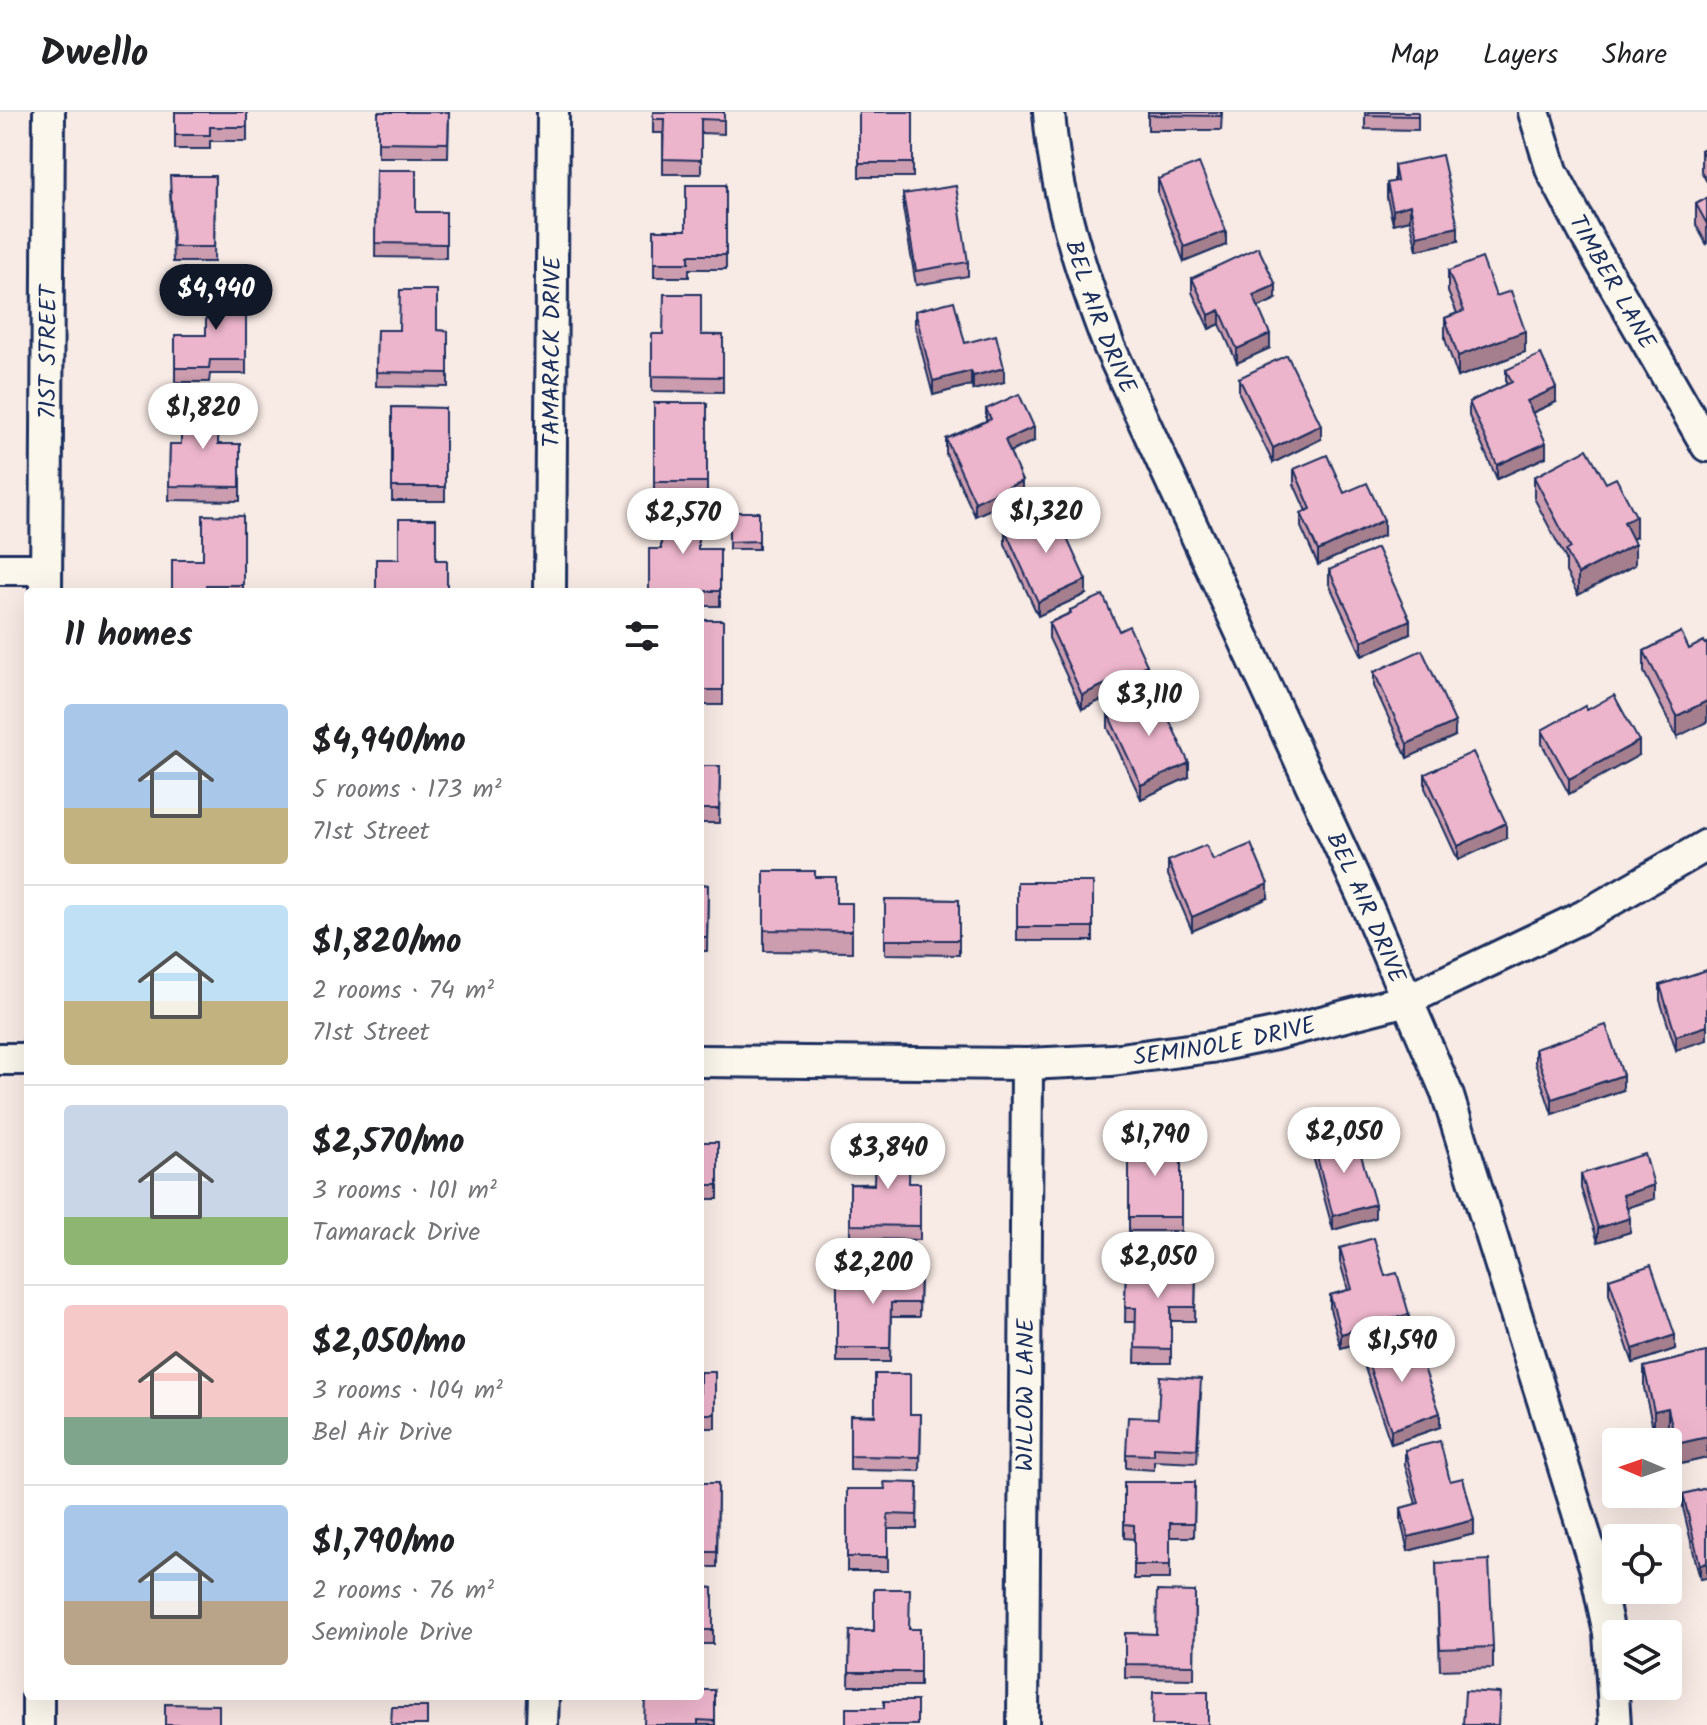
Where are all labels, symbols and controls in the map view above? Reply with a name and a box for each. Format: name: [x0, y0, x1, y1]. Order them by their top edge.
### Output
text: Dwello: [40, 25, 148, 85]
text: Map: [1390, 33, 1439, 78]
text: Layers: [1483, 33, 1558, 78]
text: Share: [1602, 33, 1667, 78]
street label: TIMBER LANE: [1557, 208, 1666, 358]
street label: BEL AIR DRIVE: [1053, 236, 1147, 401]
street label: TAMARACK DRIVE: [533, 255, 573, 448]
pin: $4,940: [151, 264, 281, 332]
text: $4,940: [177, 269, 255, 311]
street label: 71ST STREET: [29, 283, 69, 419]
pin: $1,820: [138, 383, 268, 451]
text: $1,820: [166, 388, 240, 430]
pin: $1,320: [981, 487, 1111, 555]
pin: $2,570: [618, 488, 748, 556]
text: $1,320: [1010, 492, 1082, 534]
text: $2,570: [645, 493, 721, 535]
text: 11 homes: [64, 609, 193, 663]
icon: filters: [620, 614, 664, 658]
pin: $3,110: [1084, 670, 1214, 738]
text: $3,110: [1116, 675, 1182, 717]
text: $4,940/mo: [312, 715, 466, 769]
icon: home: [128, 736, 224, 832]
text: 5 rooms · 173 m²: [312, 769, 501, 811]
text: 71st Street: [312, 811, 430, 853]
street label: BEL AIR DRIVE: [1315, 826, 1416, 990]
text: $1,820/mo: [312, 916, 462, 970]
icon: home: [128, 937, 224, 1033]
text: 2 rooms · 74 m²: [312, 970, 494, 1012]
street label: SEMINOLE DRIVE: [1131, 1006, 1321, 1078]
text: 71st Street: [312, 1012, 430, 1054]
pin: $2,050: [1279, 1107, 1409, 1175]
pin: $1,790: [1090, 1110, 1220, 1178]
text: $2,050: [1305, 1112, 1383, 1154]
text: $1,790: [1121, 1115, 1189, 1157]
text: $2,570/mo: [312, 1116, 465, 1170]
pin: $3,840: [823, 1123, 953, 1191]
text: $3,840: [848, 1128, 928, 1170]
icon: home: [128, 1137, 224, 1233]
text: 3 rooms · 101 m²: [312, 1170, 497, 1212]
text: Tamarack Drive: [312, 1212, 480, 1254]
pin: $2,050: [1093, 1232, 1223, 1300]
text: $2,050: [1119, 1237, 1197, 1279]
pin: $2,200: [808, 1238, 938, 1306]
text: $2,200: [833, 1243, 913, 1285]
text: $2,050/mo: [312, 1316, 466, 1370]
pin: $1,590: [1337, 1316, 1467, 1384]
street label: WILLOW LANE: [1007, 1317, 1046, 1472]
text: $1,590: [1367, 1321, 1437, 1363]
icon: home: [128, 1337, 224, 1433]
text: 3 rooms · 104 m²: [312, 1370, 503, 1412]
text: Bel Air Drive: [312, 1412, 452, 1454]
north arrow: [1602, 1428, 1682, 1508]
map controls: [1602, 1428, 1682, 1700]
text: $1,790/mo: [312, 1516, 455, 1570]
button: locate: [1602, 1524, 1682, 1604]
icon: home: [128, 1537, 224, 1633]
text: 2 rooms · 76 m²: [312, 1570, 494, 1612]
text: Seminole Drive: [312, 1612, 473, 1654]
button: layers: [1602, 1620, 1682, 1700]

